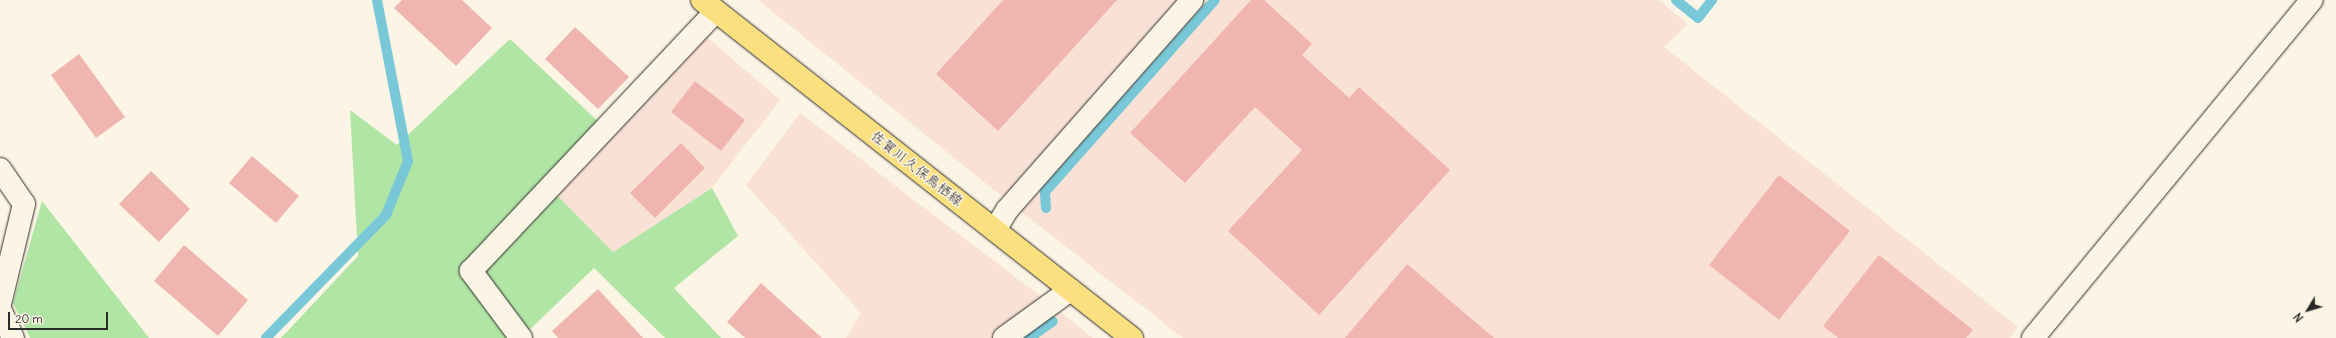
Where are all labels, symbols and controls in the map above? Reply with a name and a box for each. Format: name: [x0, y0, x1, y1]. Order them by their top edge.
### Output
street label: 佐賀川久保鳥栖線: [868, 127, 966, 209]
north arrow: [2288, 290, 2328, 330]
scale bar: [10, 304, 110, 330]
text: N: [2291, 310, 2306, 325]
text: 20 m: [15, 311, 43, 326]

